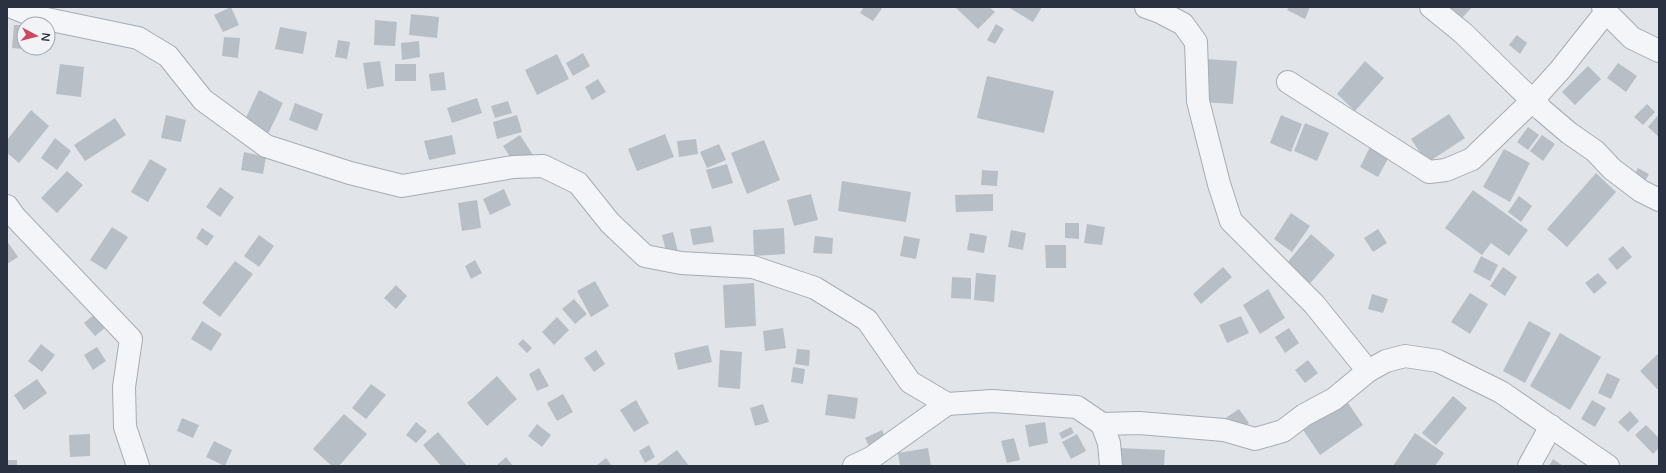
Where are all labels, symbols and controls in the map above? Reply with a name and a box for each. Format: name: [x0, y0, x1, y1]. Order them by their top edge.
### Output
north arrow: [16, 16, 56, 56]
text: N: [38, 32, 52, 42]

